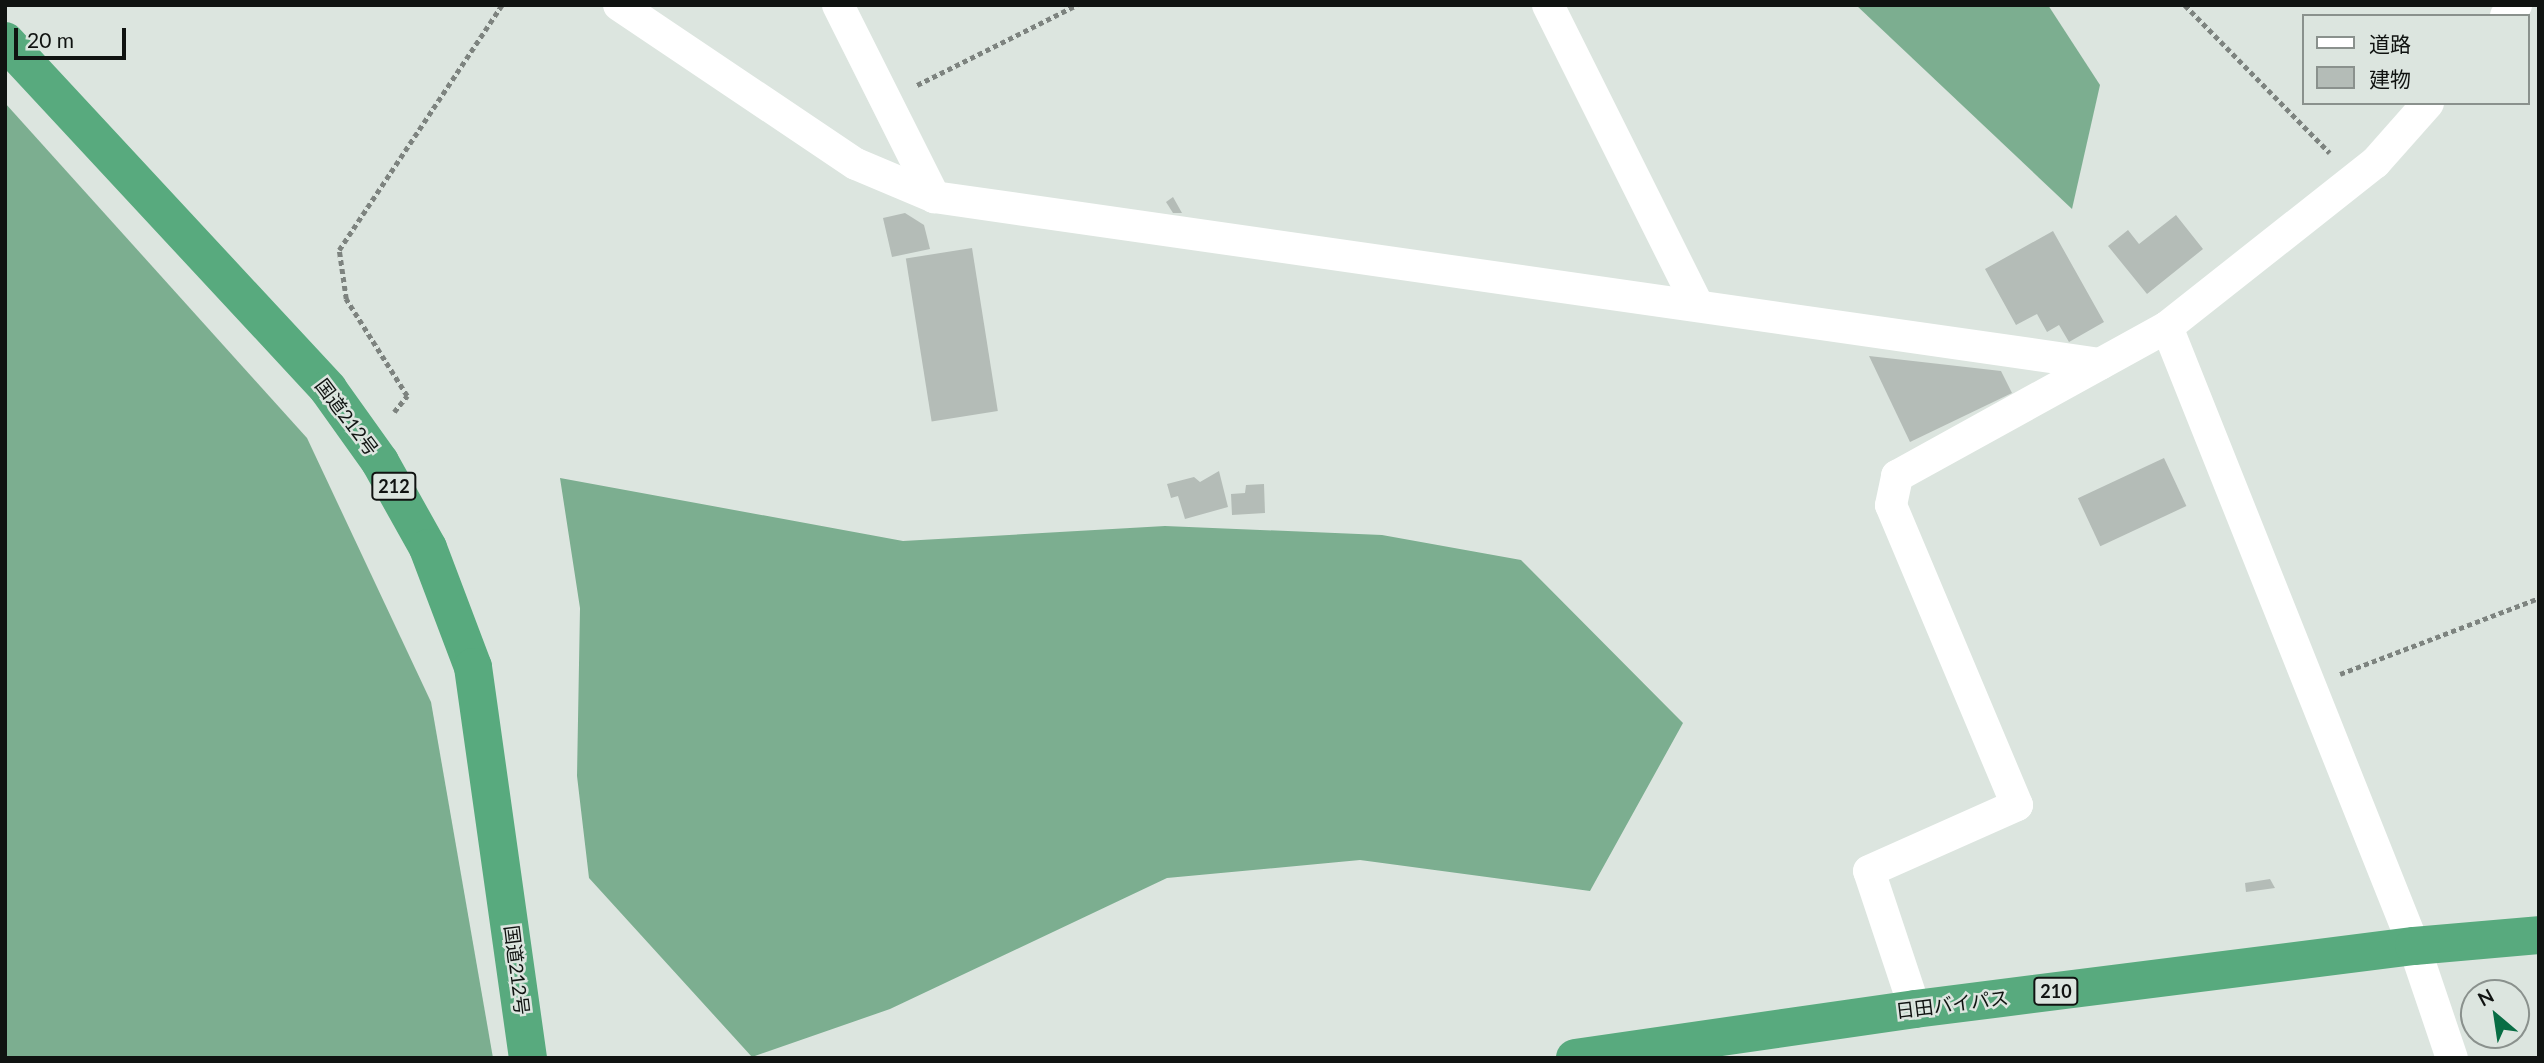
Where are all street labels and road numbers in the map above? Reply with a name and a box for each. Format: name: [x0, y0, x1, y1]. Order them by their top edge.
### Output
street label: 国道212号: [311, 374, 383, 460]
road number: 212: [371, 472, 417, 500]
street label: 国道212号: [500, 924, 534, 1016]
road number: 210: [2033, 976, 2079, 1006]
street label: 日田バイパス: [1894, 986, 2010, 1022]

